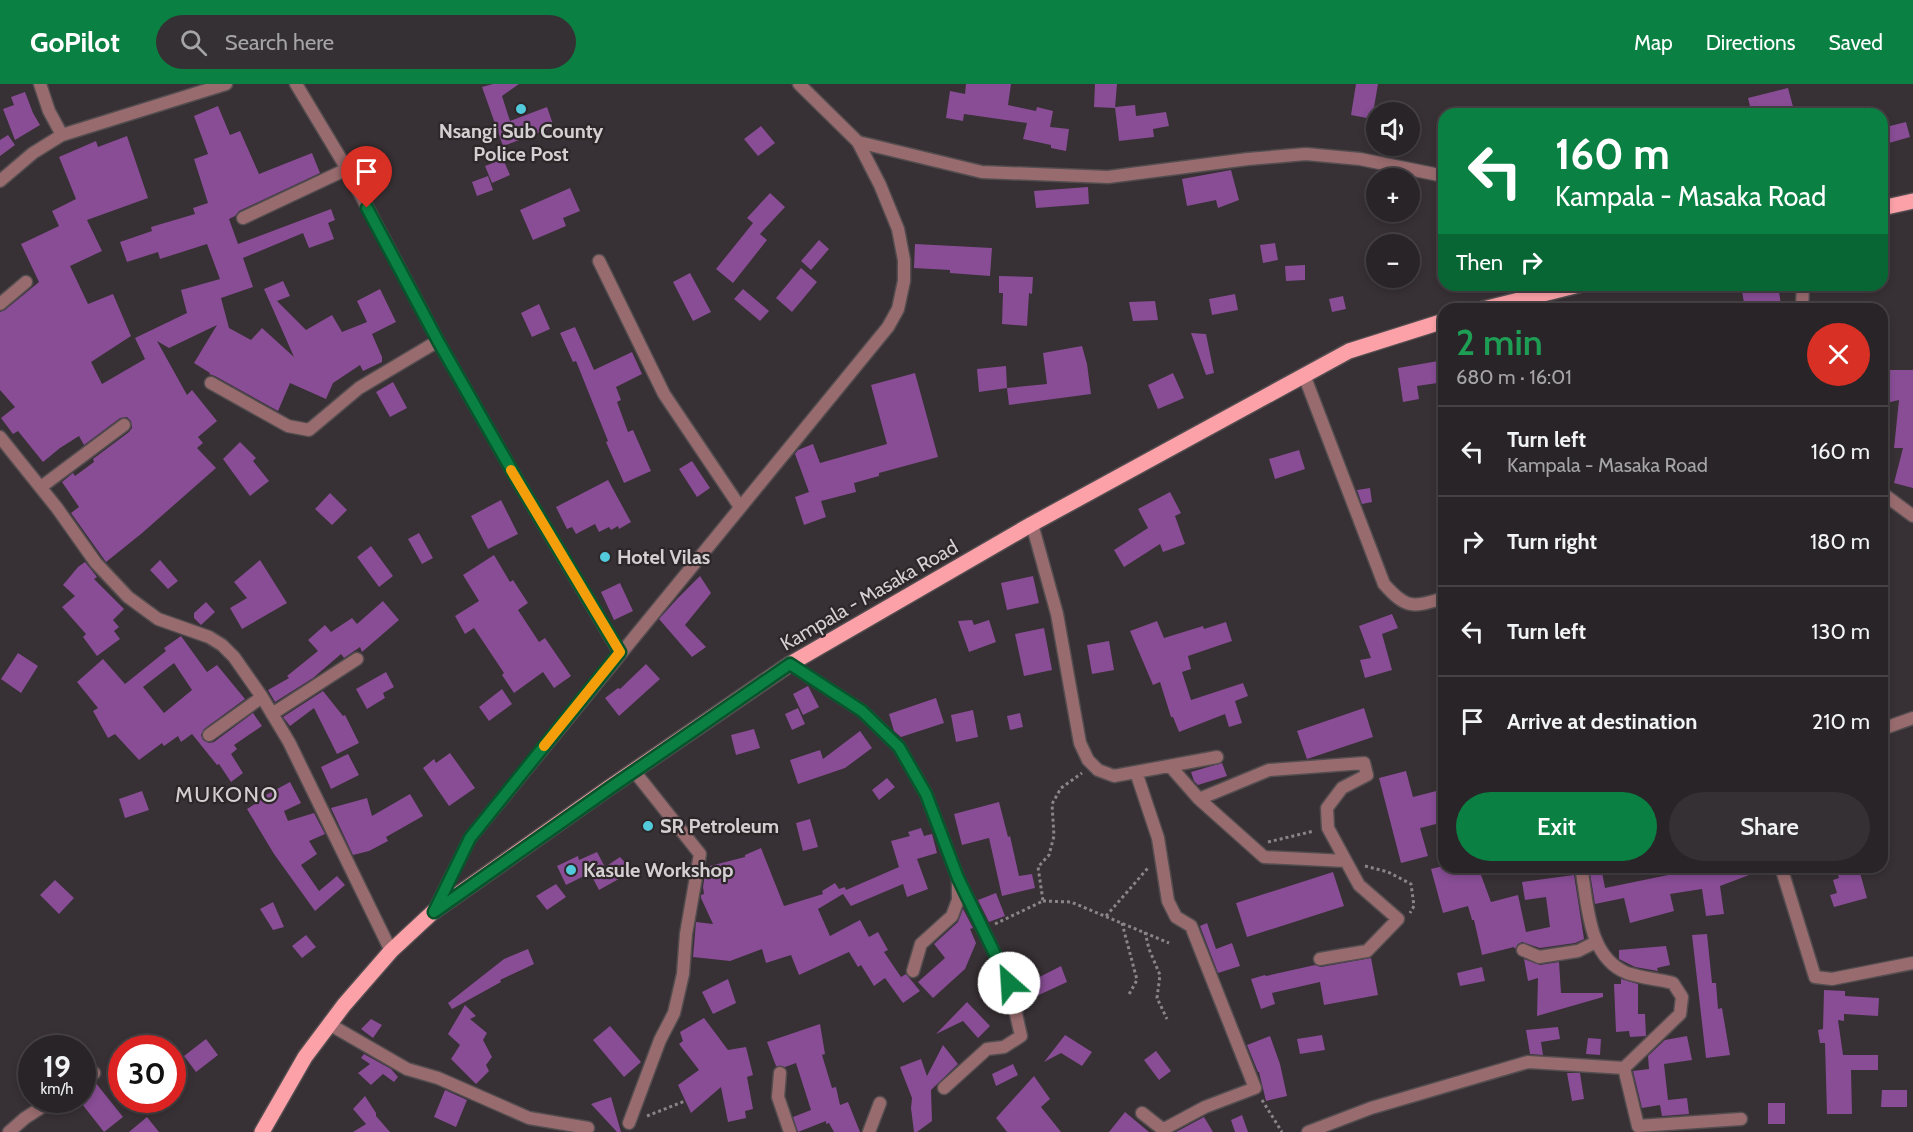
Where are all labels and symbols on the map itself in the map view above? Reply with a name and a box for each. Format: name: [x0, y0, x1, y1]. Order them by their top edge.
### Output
marker: Nsangi Sub County Police Post: [514, 102, 528, 116]
place label: Nsangi Sub County Police Post: [439, 119, 604, 166]
pin: [341, 146, 392, 208]
street label: Kampala - Masaka Road: [776, 534, 962, 656]
place label: Hotel Vilas: [617, 545, 710, 569]
marker: Hotel Vilas: [598, 550, 612, 564]
district label: MUKONO: [175, 781, 279, 808]
place label: SR Petroleum: [660, 814, 779, 838]
marker: SR Petroleum: [641, 819, 655, 833]
place label: Kasule Workshop: [583, 858, 733, 882]
marker: Kasule Workshop: [564, 863, 578, 877]
position arrow: [977, 951, 1041, 1015]
speed limit sign: 30: [108, 1035, 186, 1113]

